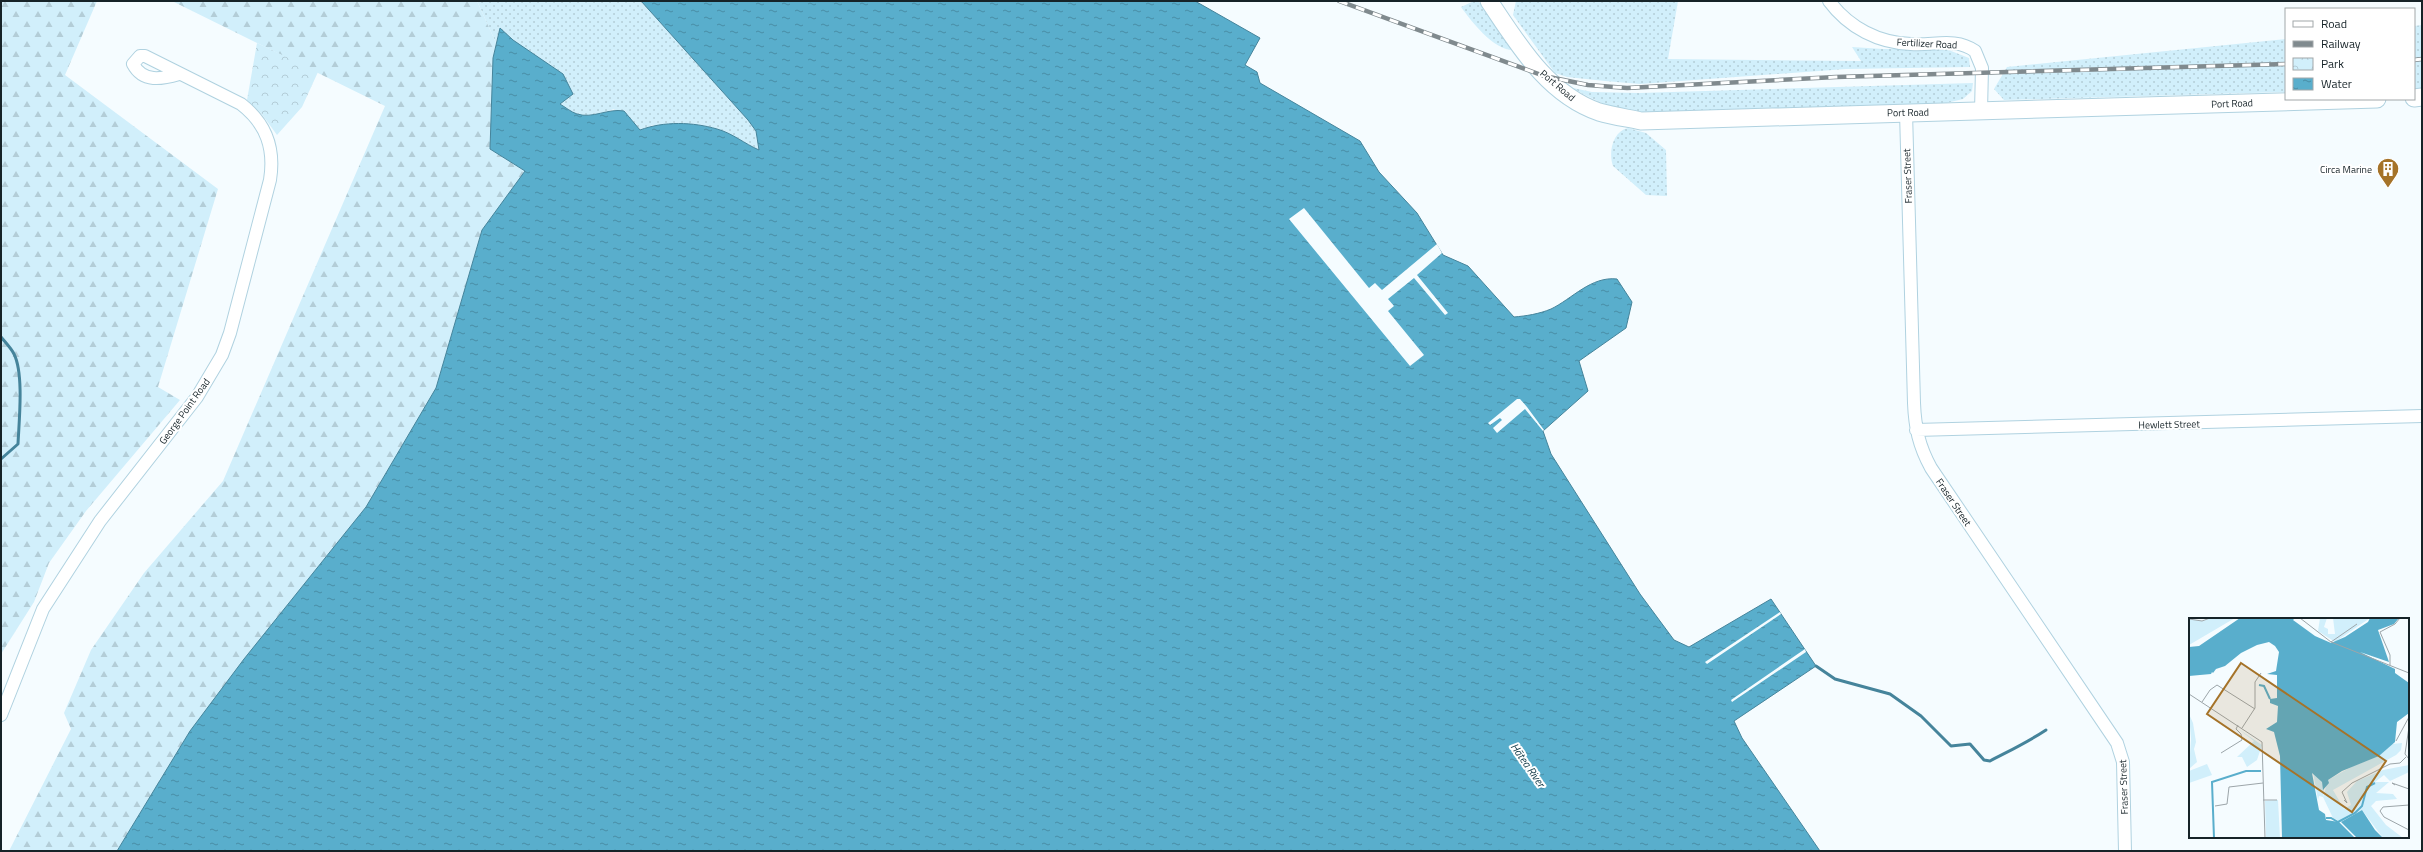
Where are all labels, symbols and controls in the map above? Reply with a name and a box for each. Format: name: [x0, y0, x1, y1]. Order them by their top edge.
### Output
legend: [2285, 8, 2415, 100]
text: Road: [2321, 14, 2347, 33]
street label: Fertilizer Road: [1896, 34, 1958, 53]
text: Railway: [2321, 34, 2361, 53]
text: Park: [2321, 54, 2344, 73]
street label: Port Road: [1537, 66, 1579, 105]
text: Water: [2321, 74, 2352, 93]
street label: Port Road: [2211, 95, 2253, 112]
street label: Port Road: [1887, 105, 1929, 120]
street label: Fraser Street: [1899, 148, 1916, 204]
building icon: Circa Marine: [2375, 156, 2401, 189]
place label: Circa Marine: [2320, 162, 2372, 177]
street label: George Point Road: [155, 375, 213, 447]
street label: Hewlett Street: [2138, 416, 2200, 433]
street label: Fraser Street: [1932, 475, 1975, 530]
inset map: [2189, 618, 2409, 838]
water label: Hātea River: [1507, 740, 1550, 792]
street label: Fraser Street: [2115, 759, 2132, 815]

